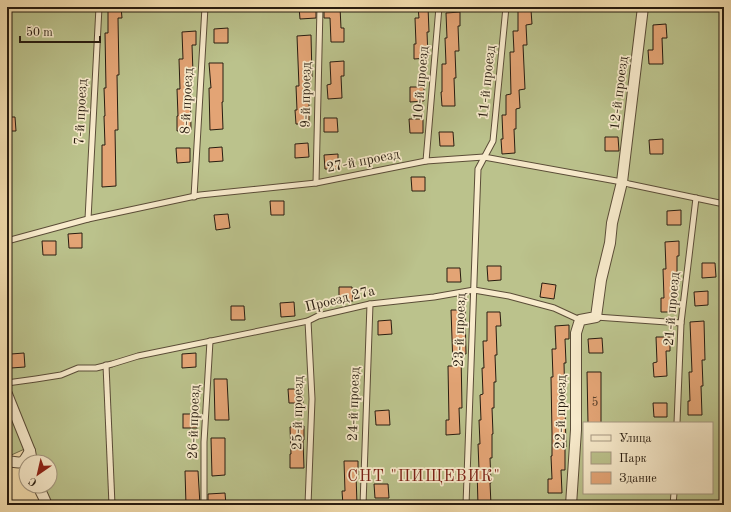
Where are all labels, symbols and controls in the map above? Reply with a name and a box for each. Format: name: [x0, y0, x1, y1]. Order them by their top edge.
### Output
scale bar: [20, 18, 100, 44]
text: 50 m: [26, 26, 53, 39]
street label: 11-й проезд: [476, 44, 498, 120]
street label: 10-й проезд: [411, 45, 431, 121]
street label: 12-й проезд: [608, 55, 630, 131]
street label: 9-й проезд: [298, 62, 314, 128]
street label: 8-й проезд: [178, 68, 196, 134]
street label: 7-й проезд: [72, 79, 90, 145]
street label: 27-й проезд: [325, 147, 401, 175]
street label: 21-й проезд: [662, 271, 682, 347]
street label: Проезд 27а: [304, 284, 377, 314]
street label: 23-й проезд: [452, 293, 468, 367]
street label: 24-й проезд: [346, 367, 362, 441]
street label: 22-й проезд: [553, 375, 569, 449]
street label: 25-й проезд: [290, 376, 306, 450]
street label: 26-й проезд: [186, 385, 202, 459]
house number: 5: [592, 396, 599, 409]
legend: [583, 422, 713, 494]
text: Улица: [619, 433, 652, 445]
text: Парк: [619, 453, 647, 465]
north arrow: [18, 454, 58, 494]
district label: СНТ "ПИЩЕВИК": [347, 469, 501, 485]
text: Здание: [619, 473, 657, 485]
text: С: [27, 474, 39, 488]

